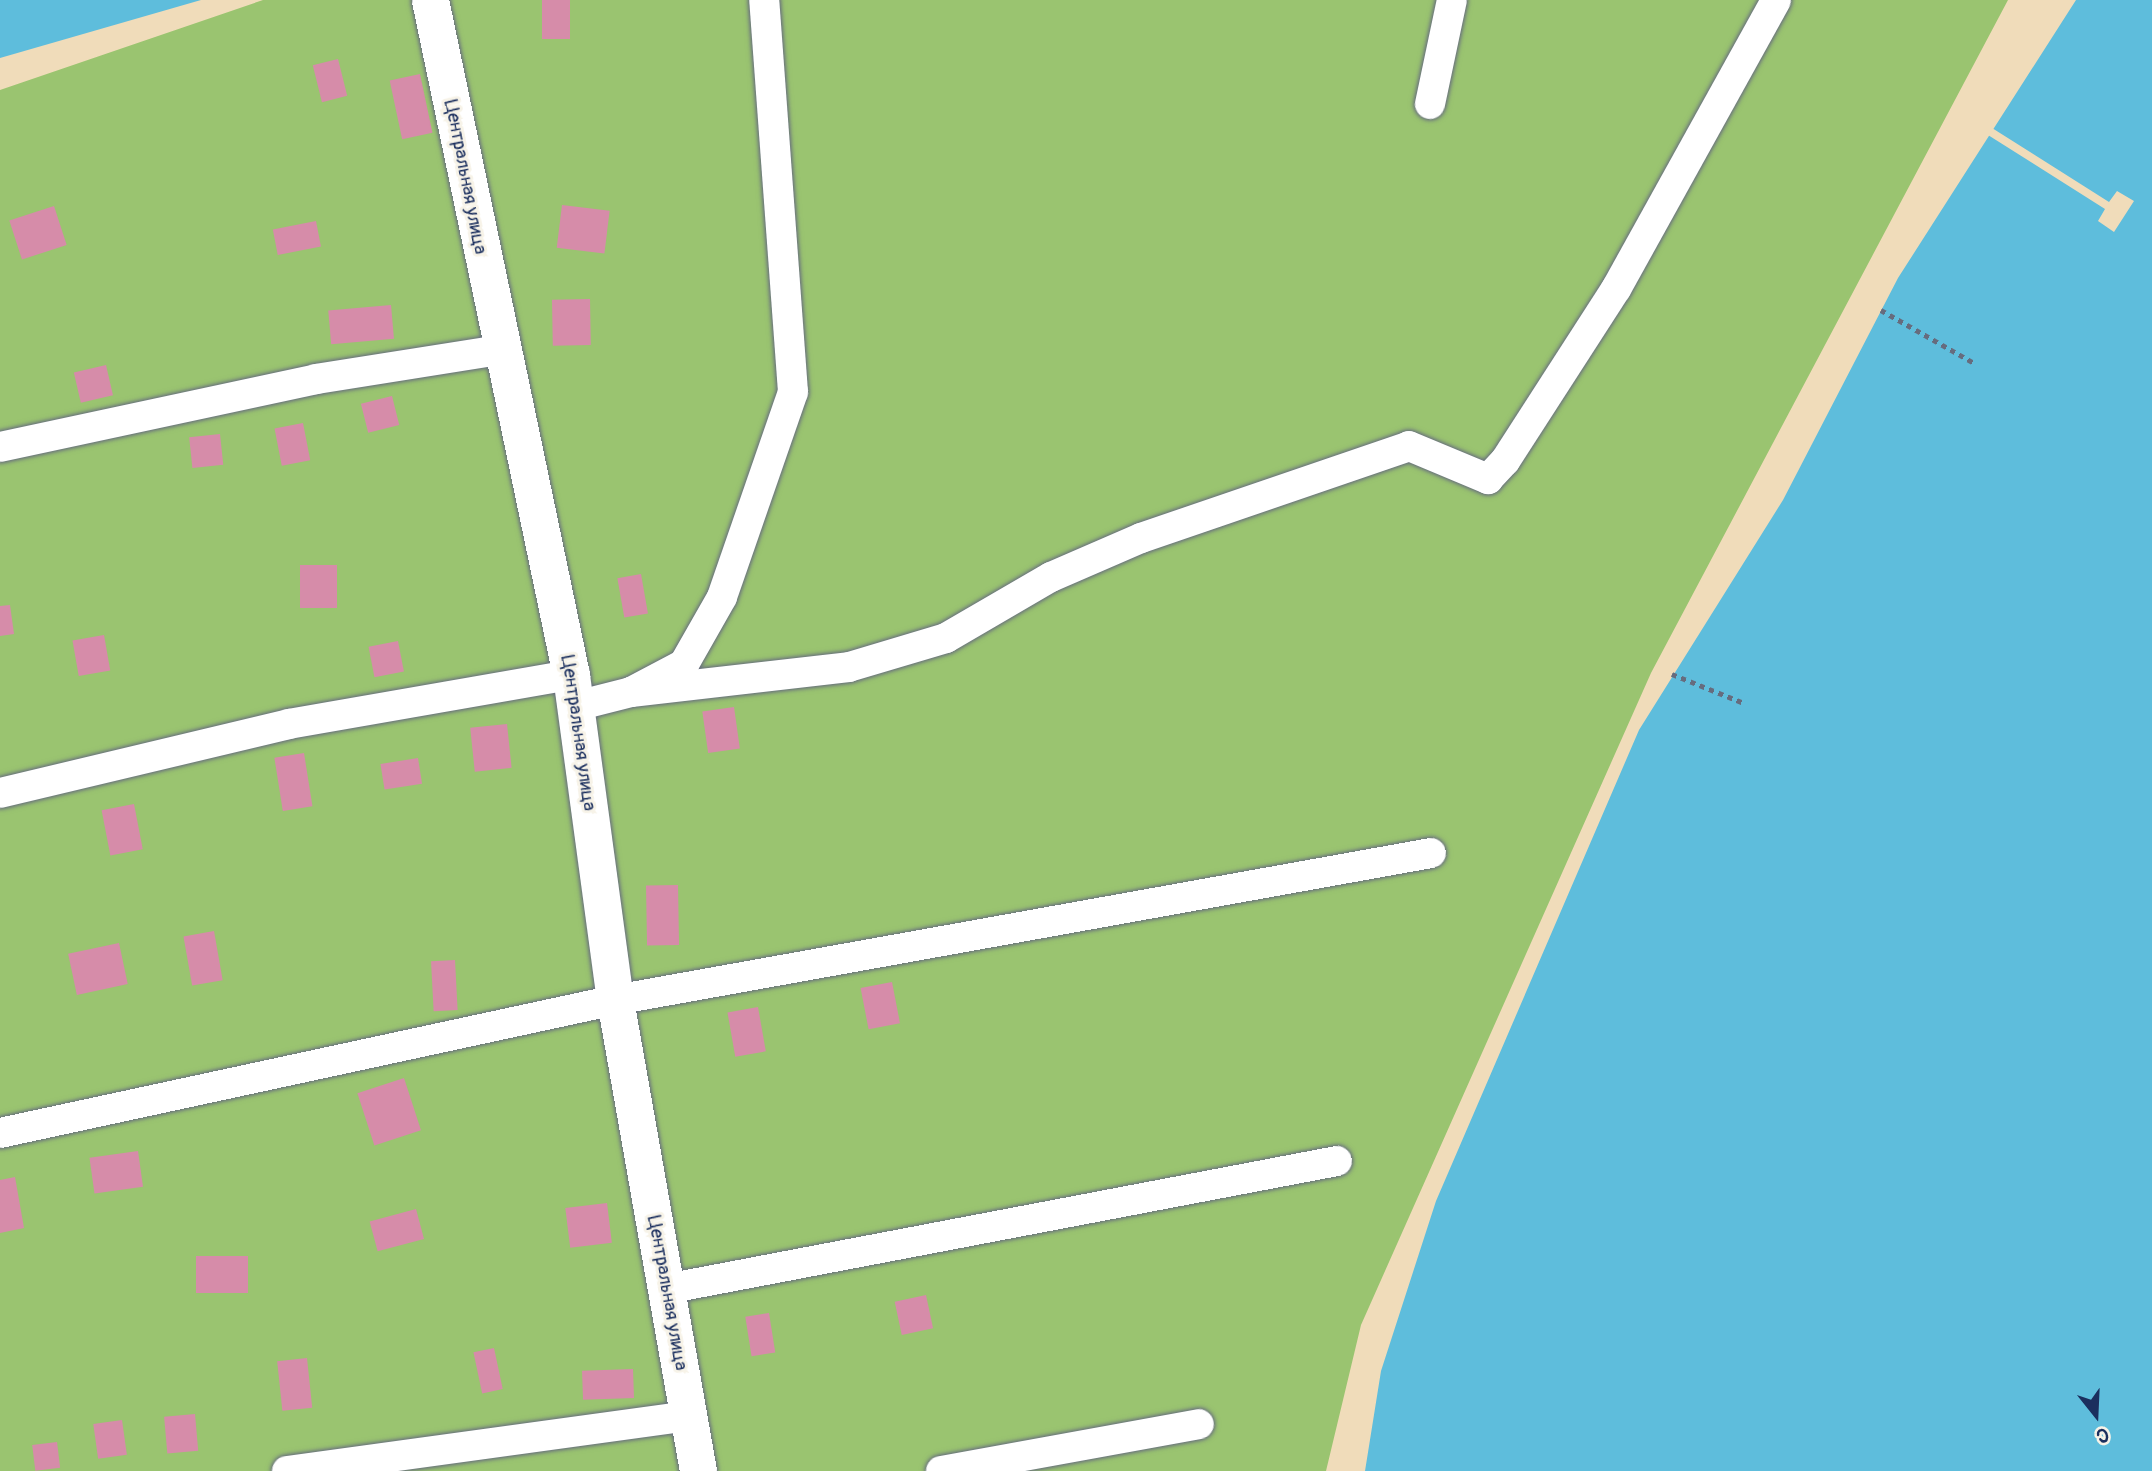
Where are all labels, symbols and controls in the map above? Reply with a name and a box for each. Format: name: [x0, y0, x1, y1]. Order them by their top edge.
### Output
street label: Центральная улица: [439, 98, 491, 256]
street label: Центральная улица: [556, 654, 600, 812]
street label: Центральная улица: [642, 1214, 692, 1372]
north arrow: [2061, 1380, 2131, 1450]
text: С: [2093, 1422, 2112, 1448]

